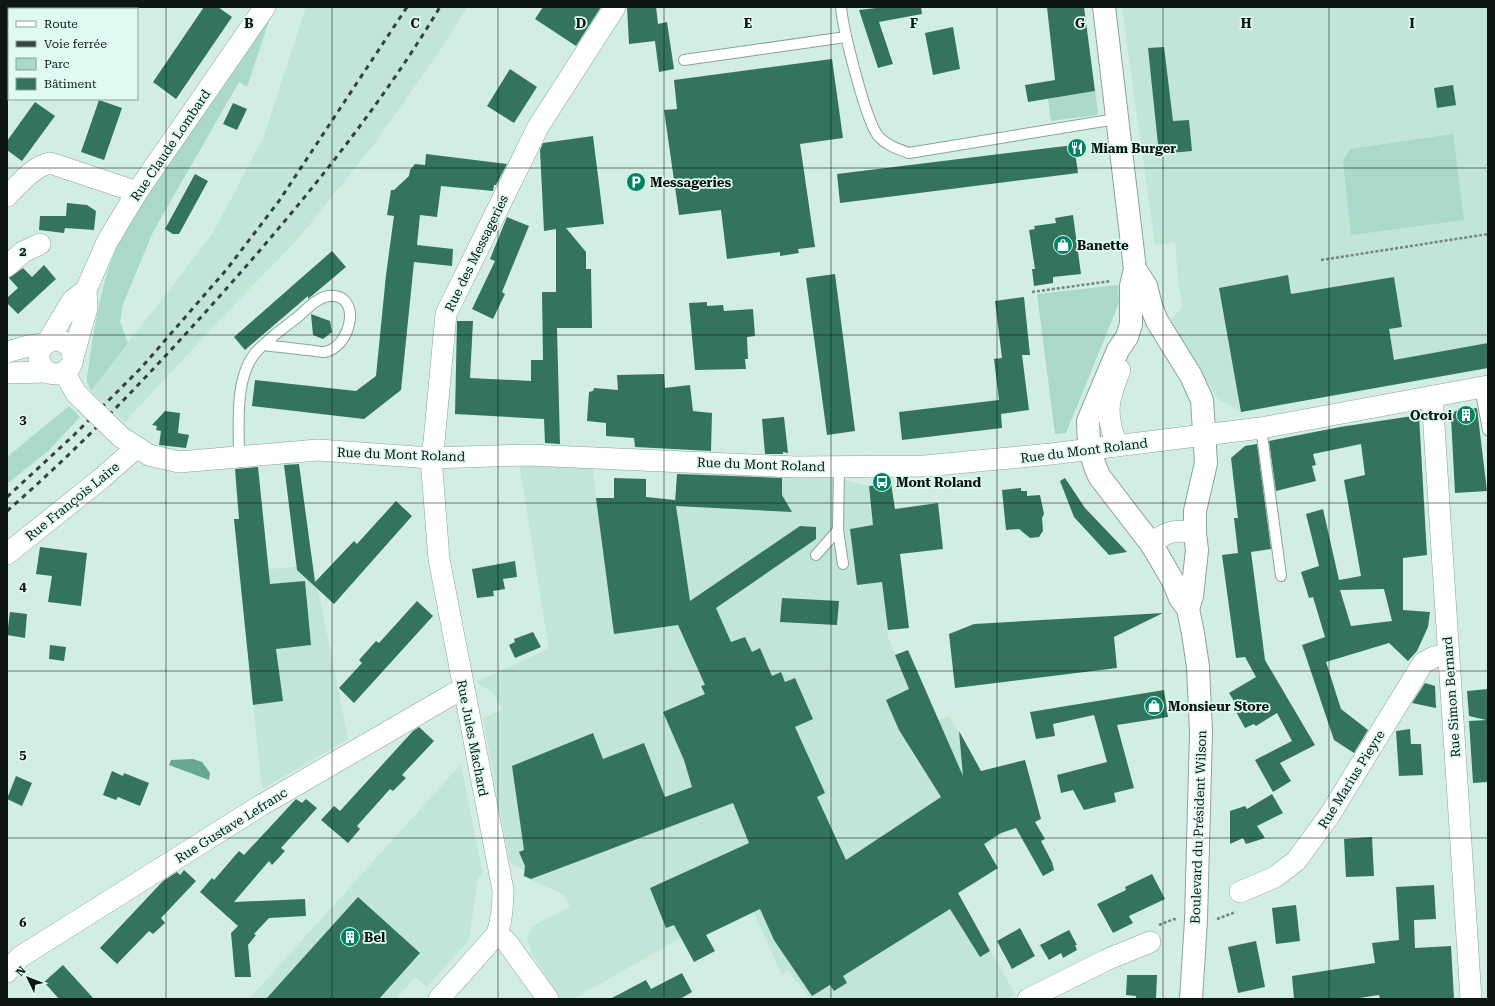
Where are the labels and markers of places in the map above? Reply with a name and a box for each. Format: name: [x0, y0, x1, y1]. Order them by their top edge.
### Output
restaurant icon: Miam Burger: [1066, 137, 1088, 159]
place label: Miam Burger: [1091, 141, 1176, 156]
parking icon: Messageries: [625, 171, 647, 193]
place label: Messageries: [650, 175, 731, 190]
shop icon: Banette: [1052, 234, 1074, 256]
place label: Banette: [1077, 238, 1129, 253]
building icon: Octroi: [1455, 404, 1477, 426]
place label: Octroi: [1410, 408, 1453, 423]
bus stop icon: Mont Roland: [871, 471, 893, 493]
place label: Mont Roland: [896, 475, 982, 490]
shop icon: Monsieur Store: [1143, 695, 1165, 717]
place label: Monsieur Store: [1168, 699, 1270, 714]
building icon: Bel: [339, 926, 361, 948]
place label: Bel: [364, 930, 386, 945]

